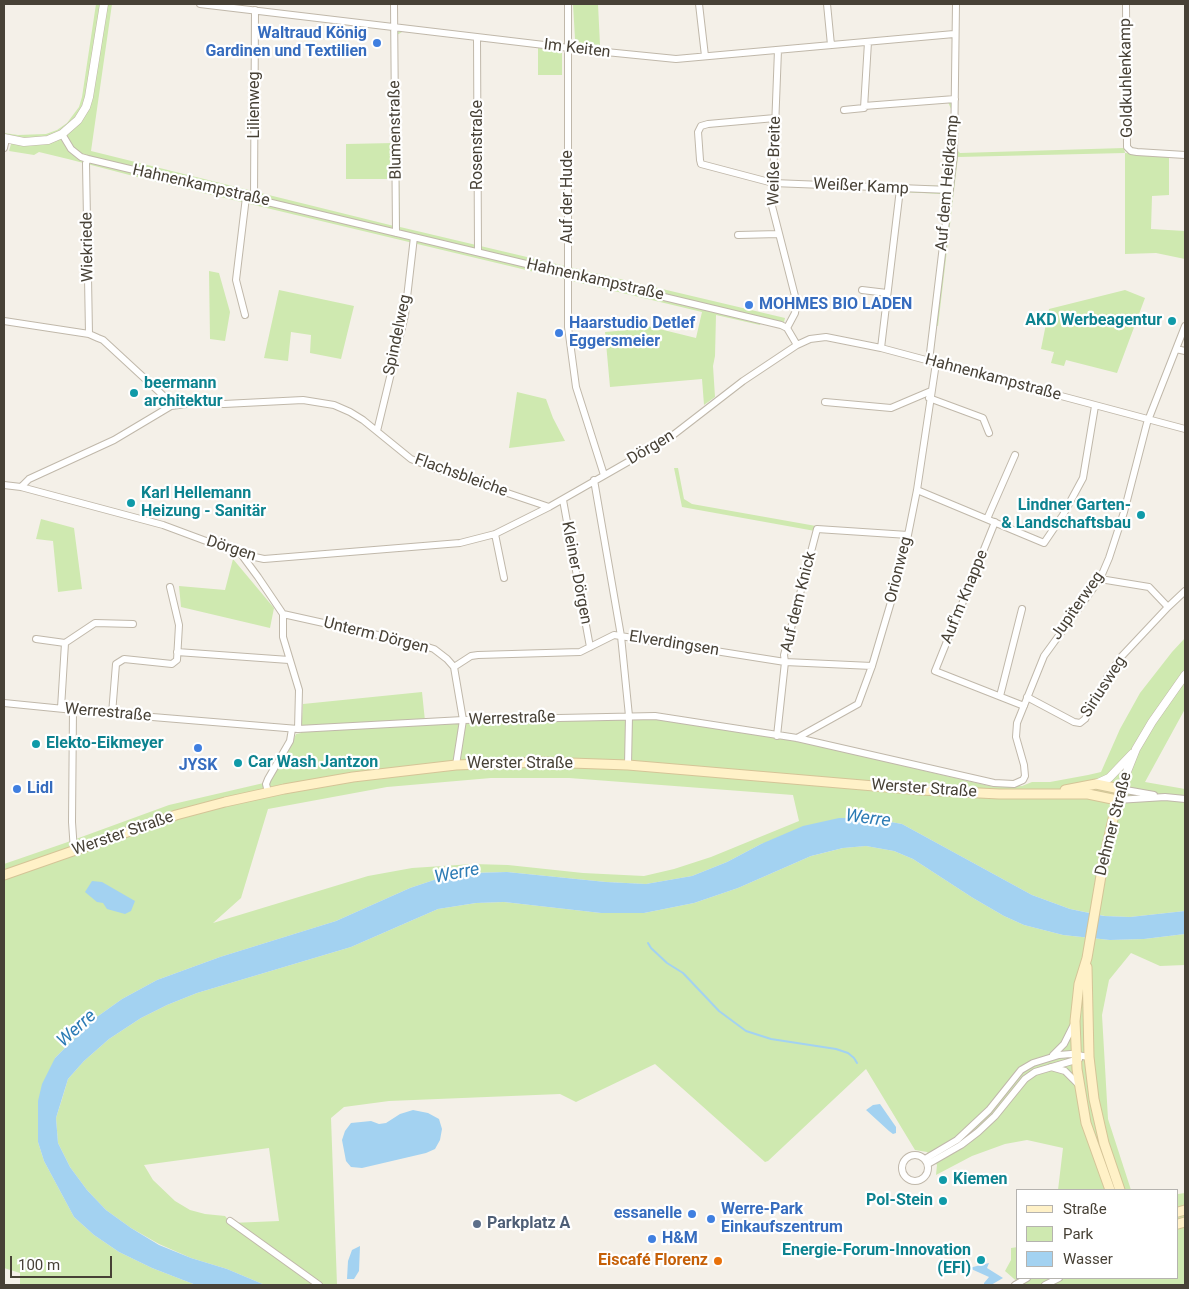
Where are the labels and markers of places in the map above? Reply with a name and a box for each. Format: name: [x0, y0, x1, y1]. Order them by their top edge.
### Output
place label: Waltraud König Gardinen und Textilien: [205, 24, 367, 62]
marker: Waltraud König Gardinen und Textilien: [371, 37, 383, 49]
place label: MOHMES BIO LADEN: [759, 295, 912, 315]
marker: MOHMES BIO LADEN: [743, 299, 755, 311]
place label: AKD Werbeagentur: [1025, 311, 1162, 331]
place label: Haarstudio Detlef Eggersmeier: [569, 314, 695, 352]
marker: AKD Werbeagentur: [1166, 315, 1178, 327]
marker: Haarstudio Detlef Eggersmeier: [553, 327, 565, 339]
place label: beermann architektur: [144, 374, 223, 412]
marker: beermann architektur: [128, 387, 140, 399]
place label: Karl Hellemann Heizung - Sanitär: [141, 484, 266, 522]
place label: Lindner Garten- & Landschaftsbau: [1001, 496, 1131, 534]
marker: Karl Hellemann Heizung - Sanitär: [125, 497, 137, 509]
marker: Lindner Garten- & Landschaftsbau: [1135, 509, 1147, 521]
place label: Elekto-Eikmeyer: [46, 734, 164, 754]
marker: Elekto-Eikmeyer: [30, 738, 42, 750]
marker: JYSK: [192, 742, 204, 754]
place label: Car Wash Jantzon: [248, 753, 378, 773]
place label: JYSK: [179, 756, 217, 776]
marker: Car Wash Jantzon: [232, 757, 244, 769]
place label: Lidl: [27, 779, 53, 799]
marker: Lidl: [11, 783, 23, 795]
place label: Kiemen: [953, 1170, 1008, 1190]
marker: Kiemen: [937, 1174, 949, 1186]
place label: Pol-Stein: [866, 1191, 933, 1211]
marker: Pol-Stein: [937, 1195, 949, 1207]
place label: Werre-Park Einkaufszentrum: [721, 1200, 843, 1238]
place label: essanelle: [614, 1204, 682, 1224]
marker: essanelle: [686, 1208, 698, 1220]
marker: Werre-Park Einkaufszentrum: [705, 1213, 717, 1225]
place label: Parkplatz A: [487, 1214, 570, 1234]
marker: Parkplatz A: [471, 1218, 483, 1230]
place label: H&M: [662, 1229, 698, 1249]
marker: H&M: [646, 1233, 658, 1245]
place label: Energie-Forum-Innovation (EFI): [782, 1241, 971, 1279]
place label: Eiscafé Florenz: [598, 1251, 708, 1271]
marker: Energie-Forum-Innovation (EFI): [975, 1254, 987, 1266]
marker: Eiscafé Florenz: [712, 1255, 724, 1267]

